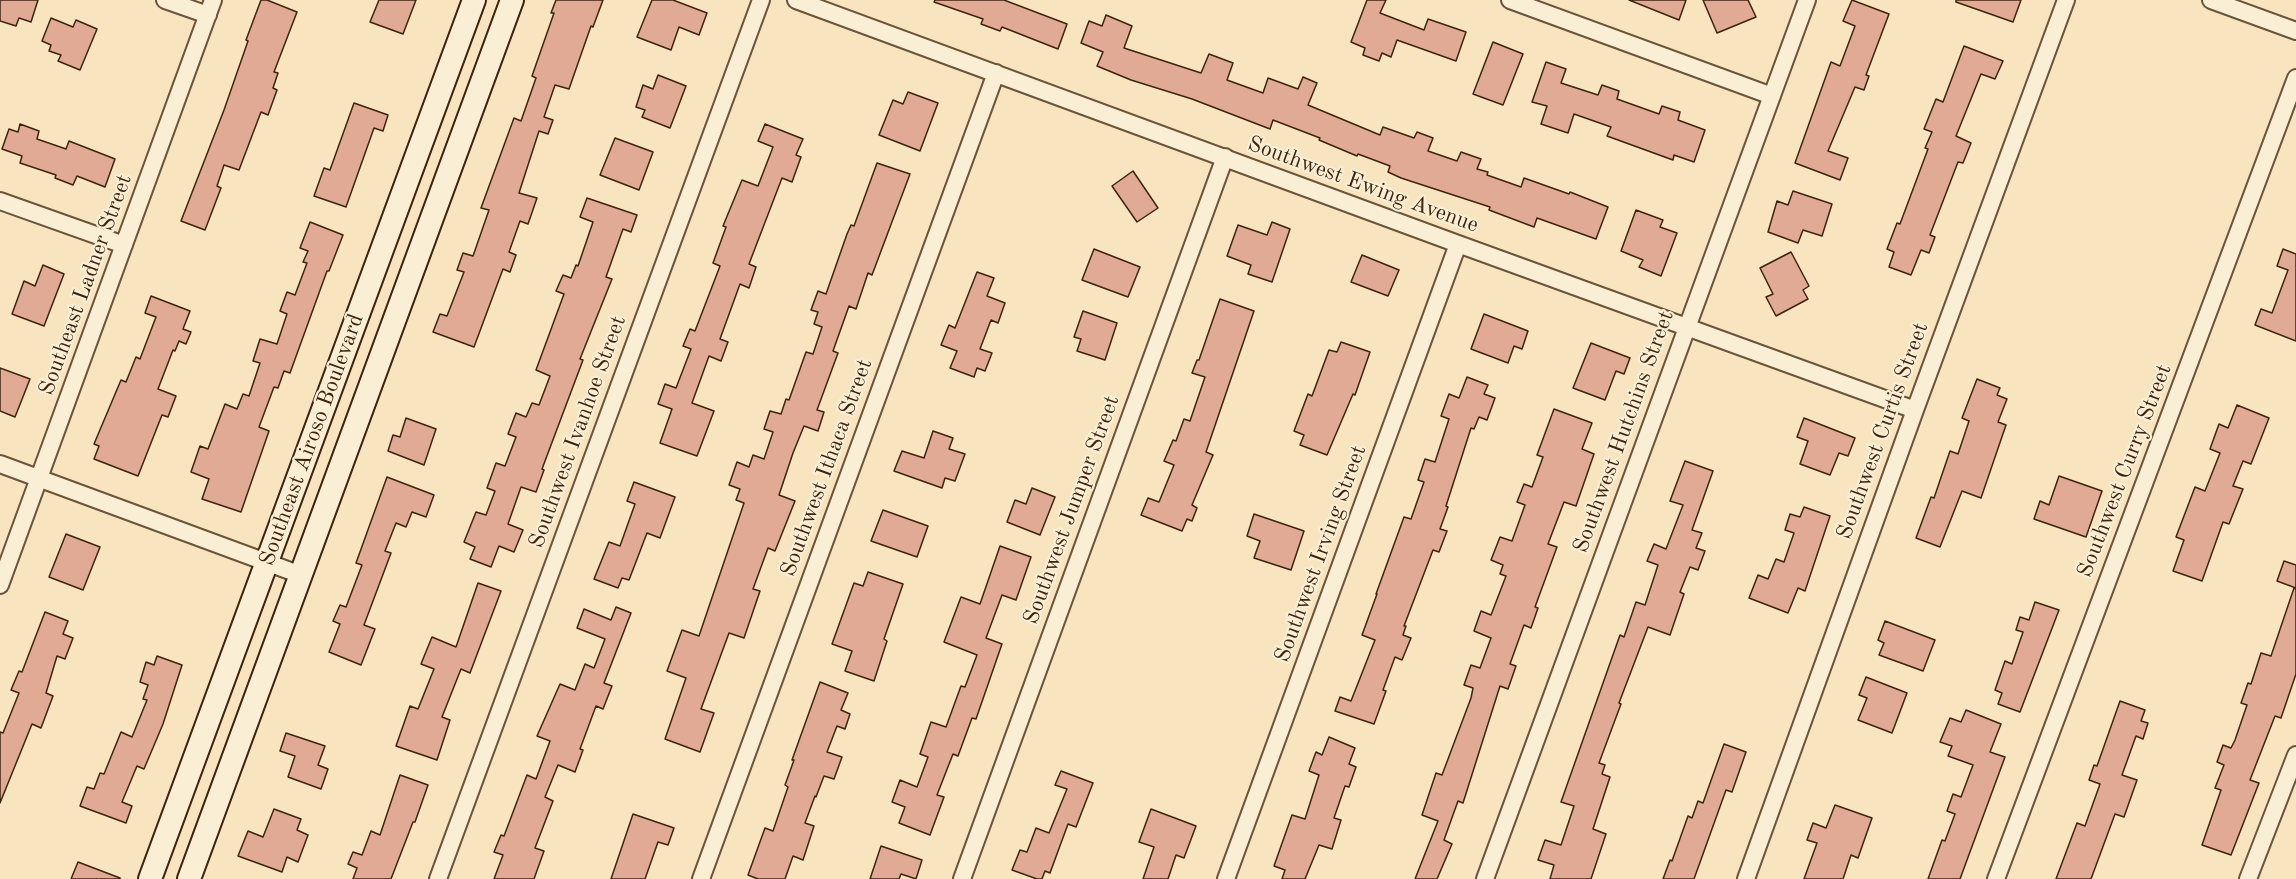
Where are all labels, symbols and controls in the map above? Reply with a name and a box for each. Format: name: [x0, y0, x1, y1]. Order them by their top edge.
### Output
street label: Southwest Ewing Avenue: [1244, 131, 1482, 239]
street label: Southeast Ladner Street: [34, 171, 138, 399]
street label: Southwest Hutchins Street: [1568, 307, 1680, 557]
street label: Southeast Airoso Boulevard: [254, 311, 370, 569]
street label: Southwest Ivanhoe Street: [524, 312, 632, 552]
street label: Southwest Curtis Street: [1831, 319, 1935, 543]
street label: Southwest Ithaca Street: [775, 356, 879, 580]
street label: Southwest Curry Street: [2072, 361, 2178, 581]
street label: Southwest Jumper Street: [1018, 392, 1126, 628]
street label: Southwest Irving Street: [1269, 442, 1373, 666]

